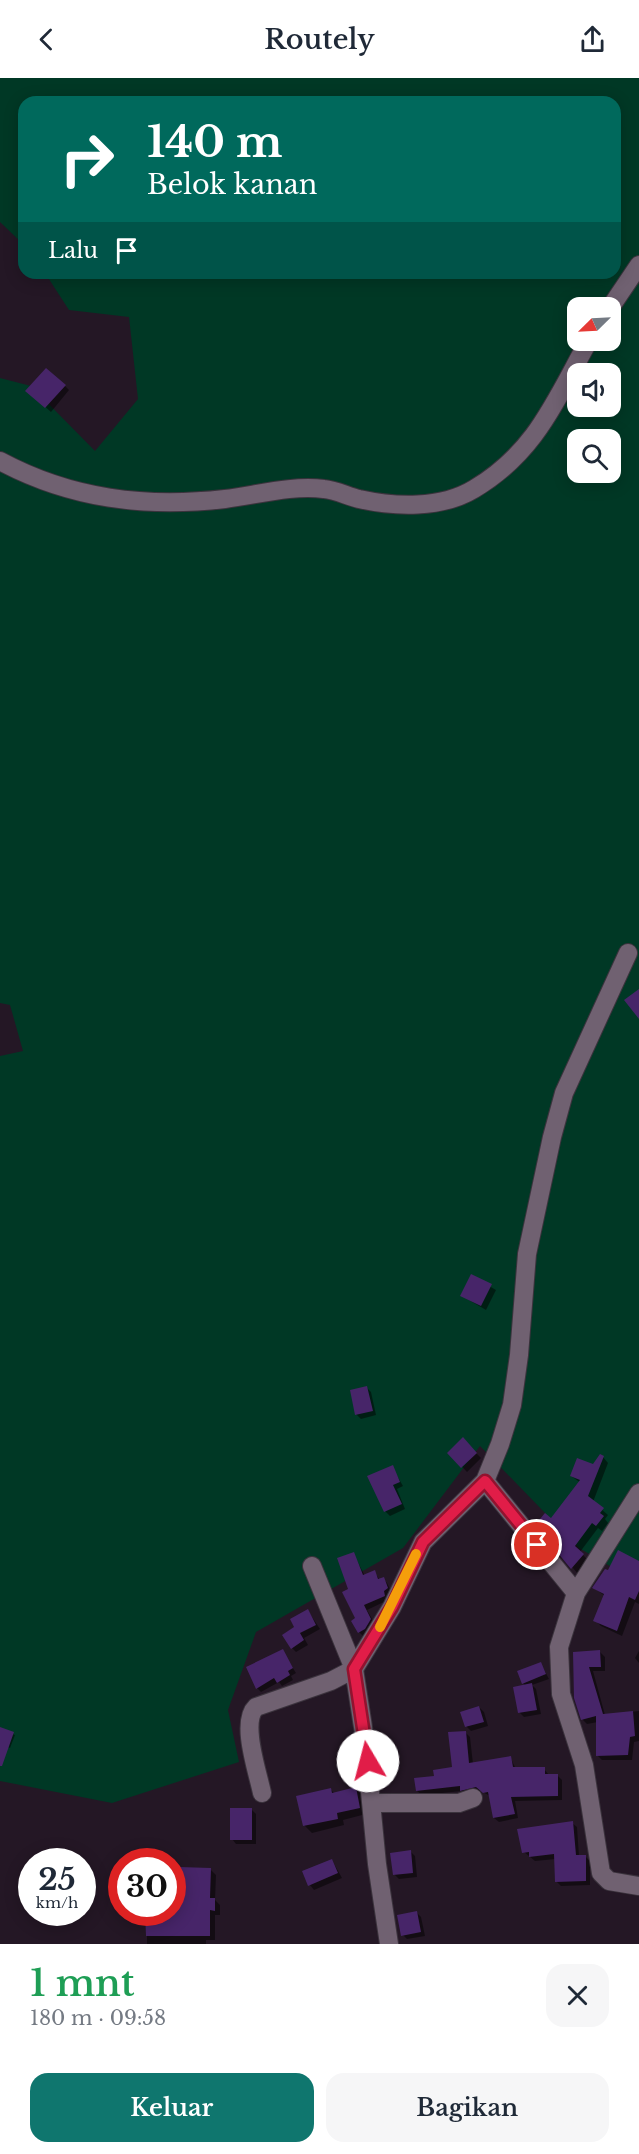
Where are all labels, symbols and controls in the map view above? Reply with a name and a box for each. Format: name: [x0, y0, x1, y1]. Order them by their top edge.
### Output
icon: back: [30, 23, 63, 56]
text: Routely: [264, 23, 375, 56]
icon: share: [576, 23, 609, 56]
text: 140 m: [147, 116, 283, 168]
icon: right: [48, 120, 126, 198]
text: Belok kanan: [147, 168, 317, 201]
icon: arrive: [110, 234, 143, 267]
text: Lalu: [48, 237, 98, 264]
north arrow: [567, 297, 621, 351]
map controls: [567, 297, 621, 483]
button: sound: [567, 363, 621, 417]
button: search: [567, 429, 621, 483]
pin: [511, 1519, 562, 1570]
icon: arrive: [520, 1528, 553, 1561]
position arrow: [336, 1729, 400, 1793]
speed limit sign: 30: [108, 1848, 186, 1926]
text: 25: [38, 1861, 76, 1898]
text: km/h: [36, 1893, 78, 1912]
text: 1 mnt: [30, 1961, 135, 2006]
button: close: [546, 1964, 609, 2027]
text: 180 m · 09:58: [30, 2006, 166, 2030]
button: Keluar: [30, 2073, 314, 2142]
button: Bagikan: [326, 2073, 609, 2142]

